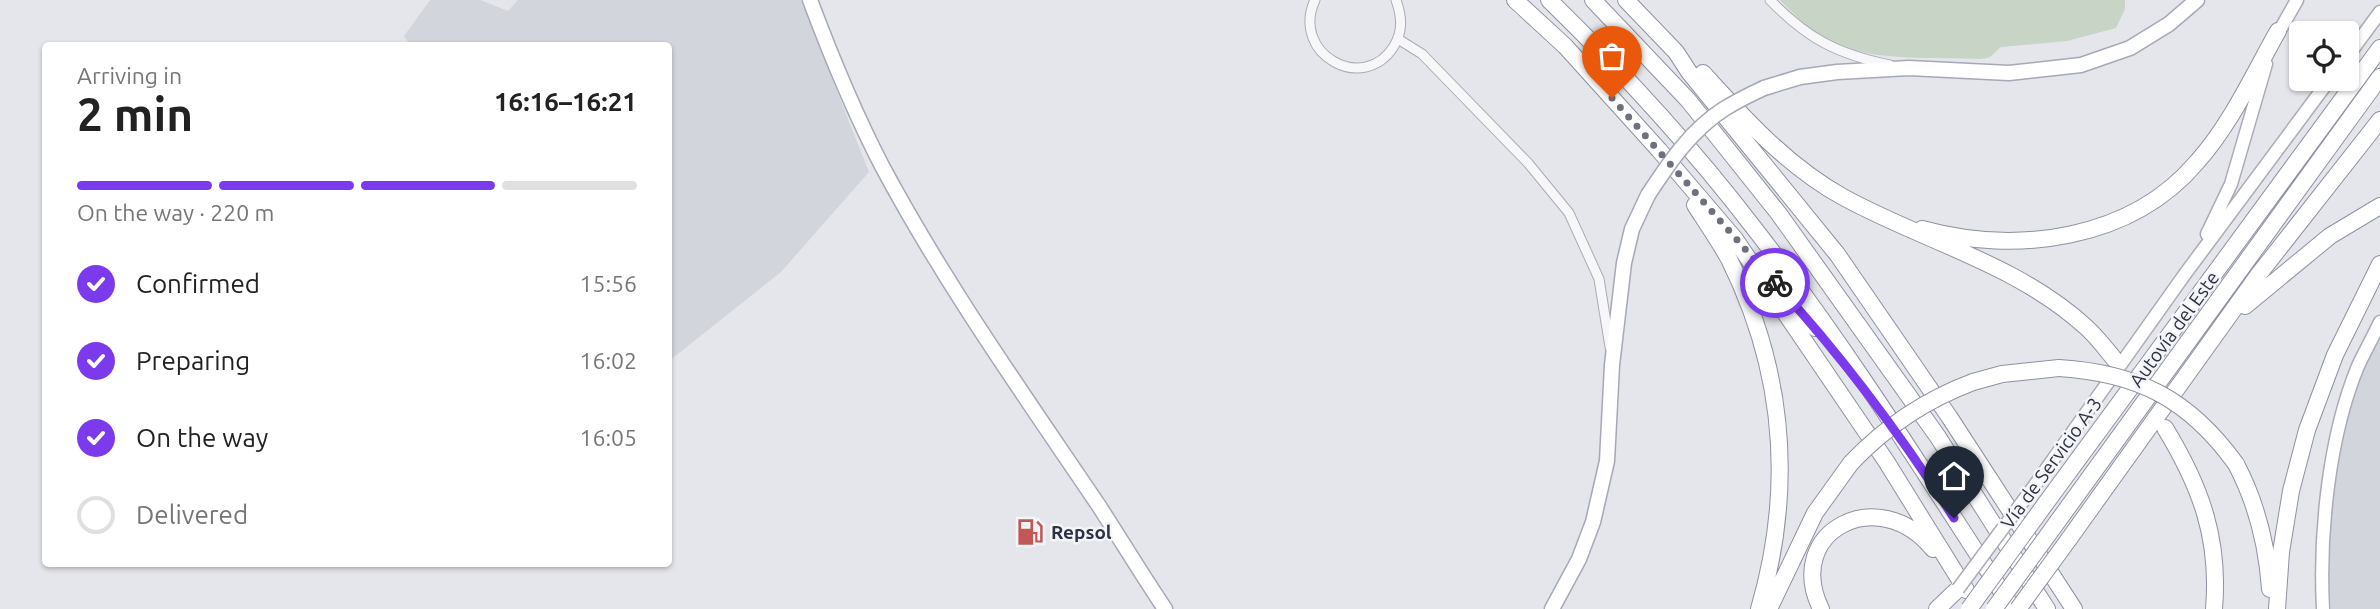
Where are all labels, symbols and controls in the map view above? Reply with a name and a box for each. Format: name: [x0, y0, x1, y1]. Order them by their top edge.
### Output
map controls: [2289, 21, 2359, 91]
button: locate: [2289, 21, 2359, 91]
pin: [1582, 26, 1642, 98]
icon: bag: [1593, 37, 1631, 75]
text: Arriving in: [77, 63, 182, 88]
text: 16:16–16:21: [494, 87, 637, 116]
text: 2 min: [77, 88, 193, 140]
text: On the way · 220 m: [77, 200, 274, 225]
courier: [1740, 248, 1810, 318]
icon: bike: [1756, 264, 1794, 302]
icon: check: [77, 265, 115, 303]
street label: Autovía del Este: [2125, 267, 2223, 391]
text: Confirmed: [136, 269, 260, 298]
text: 15:56: [579, 271, 637, 296]
icon: check: [77, 342, 115, 380]
text: Preparing: [136, 346, 250, 375]
text: 16:02: [579, 348, 637, 373]
street label: Vía de Servicio A-3: [1996, 393, 2106, 533]
icon: check: [77, 419, 115, 457]
text: On the way: [136, 423, 268, 452]
text: 16:05: [579, 425, 637, 450]
pin: [1924, 446, 1984, 518]
icon: home: [1935, 457, 1973, 495]
text: Delivered: [136, 500, 248, 529]
fuel station icon: Repsol: [1015, 517, 1045, 547]
place label: Repsol: [1051, 521, 1112, 543]

